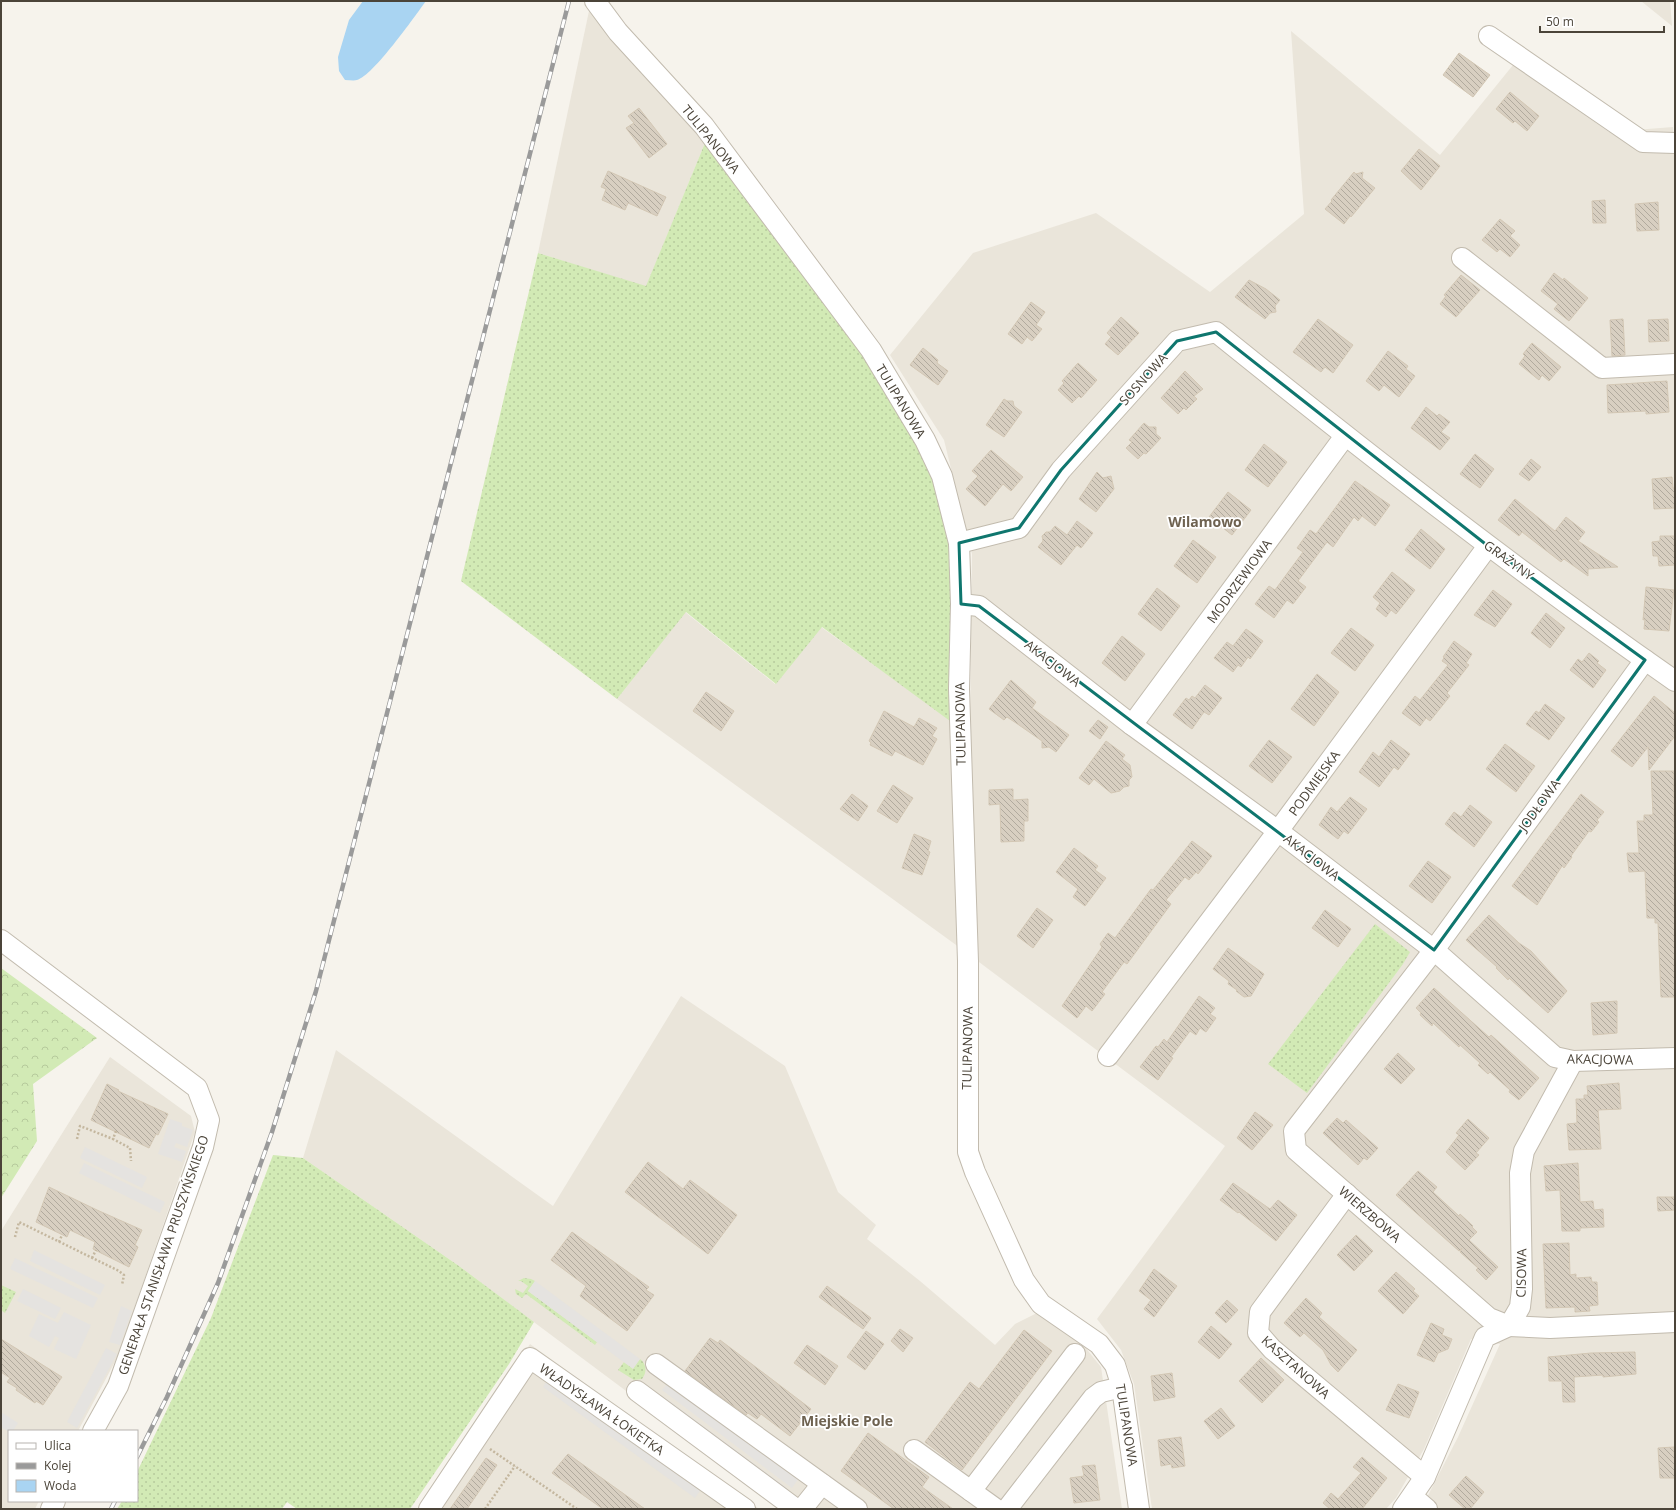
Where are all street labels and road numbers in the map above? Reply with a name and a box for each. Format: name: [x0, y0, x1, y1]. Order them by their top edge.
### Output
street label: TULIPANOWA: [678, 101, 745, 178]
street label: SOSNOWA: [1115, 348, 1172, 409]
street label: TULIPANOWA: [872, 361, 931, 442]
street label: MODRZEWIOWA: [1202, 535, 1276, 627]
street label: GRAŻYNY: [1480, 536, 1538, 585]
street label: AKACJOWA: [1021, 635, 1085, 691]
street label: TULIPANOWA: [950, 681, 970, 766]
street label: PODMIEJSKA: [1284, 746, 1344, 819]
street label: JODŁOWA: [1513, 775, 1564, 836]
street label: AKACJOWA: [1280, 829, 1344, 885]
street label: TULIPANOWA: [957, 1005, 977, 1090]
street label: AKACJOWA: [1567, 1049, 1634, 1069]
street label: GENERAŁA STANISŁAWA PRUSZYŃSKIEGO: [113, 1133, 213, 1377]
street label: WIERZBOWA: [1335, 1182, 1406, 1247]
street label: CISOWA: [1512, 1247, 1530, 1298]
street label: KASZTANOWA: [1258, 1331, 1335, 1403]
street label: WŁADYSŁAWA ŁOKIETKA: [536, 1359, 669, 1459]
street label: TULIPANOWA: [1112, 1382, 1143, 1468]

